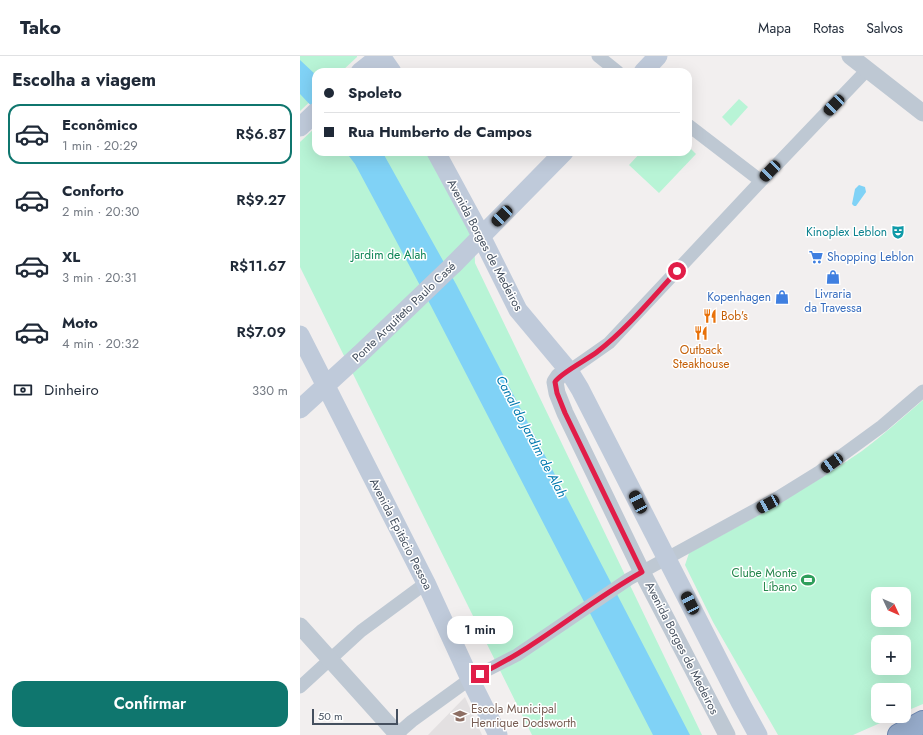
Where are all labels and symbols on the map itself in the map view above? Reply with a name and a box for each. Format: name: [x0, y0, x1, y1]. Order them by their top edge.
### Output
car: [821, 92, 847, 118]
car: [757, 158, 783, 184]
street label: Avenida Borges de Medeiros: [443, 176, 527, 314]
car: [489, 203, 515, 229]
place label: Kinoplex Leblon: [806, 223, 887, 241]
theatre icon: Kinoplex Leblon: [890, 224, 906, 240]
park label: Jardim de Alah: [349, 246, 427, 264]
place label: Shopping Leblon: [827, 248, 914, 266]
supermarket icon: Shopping Leblon: [808, 249, 824, 265]
street label: Ponte Arquiteto Paulo Casé: [348, 258, 460, 366]
route start: [668, 262, 686, 280]
shop icon: Livraria da Travessa: [825, 269, 841, 285]
place label: Livraria da Travessa: [804, 285, 862, 317]
place label: Kopenhagen: [707, 288, 771, 306]
shop icon: Kopenhagen: [774, 289, 790, 305]
place label: Bob's: [721, 307, 748, 325]
restaurant icon: Bob's: [702, 308, 718, 324]
restaurant icon: Outback Steakhouse: [693, 325, 709, 341]
place label: Outback Steakhouse: [673, 341, 729, 373]
water label: Canal do Jardim de Alah: [491, 372, 572, 501]
car: [819, 451, 845, 475]
street label: Avenida Epitácio Pessoa: [365, 475, 437, 593]
car: [627, 489, 649, 515]
car: [755, 493, 781, 515]
place label: Clube Monte Líbano: [731, 564, 797, 596]
sports icon: Clube Monte Líbano: [800, 572, 816, 588]
street label: Avenida Borges de Medeiros: [641, 578, 723, 718]
north arrow: [871, 587, 911, 627]
car: [679, 590, 701, 616]
callout: 1 min: [447, 616, 513, 644]
route end: [471, 665, 489, 683]
place label: Escola Municipal Henrique Dodsworth: [471, 700, 576, 732]
scale bar: [312, 707, 398, 726]
school or university icon: Escola Municipal Henrique Dodsworth: [452, 708, 468, 724]

